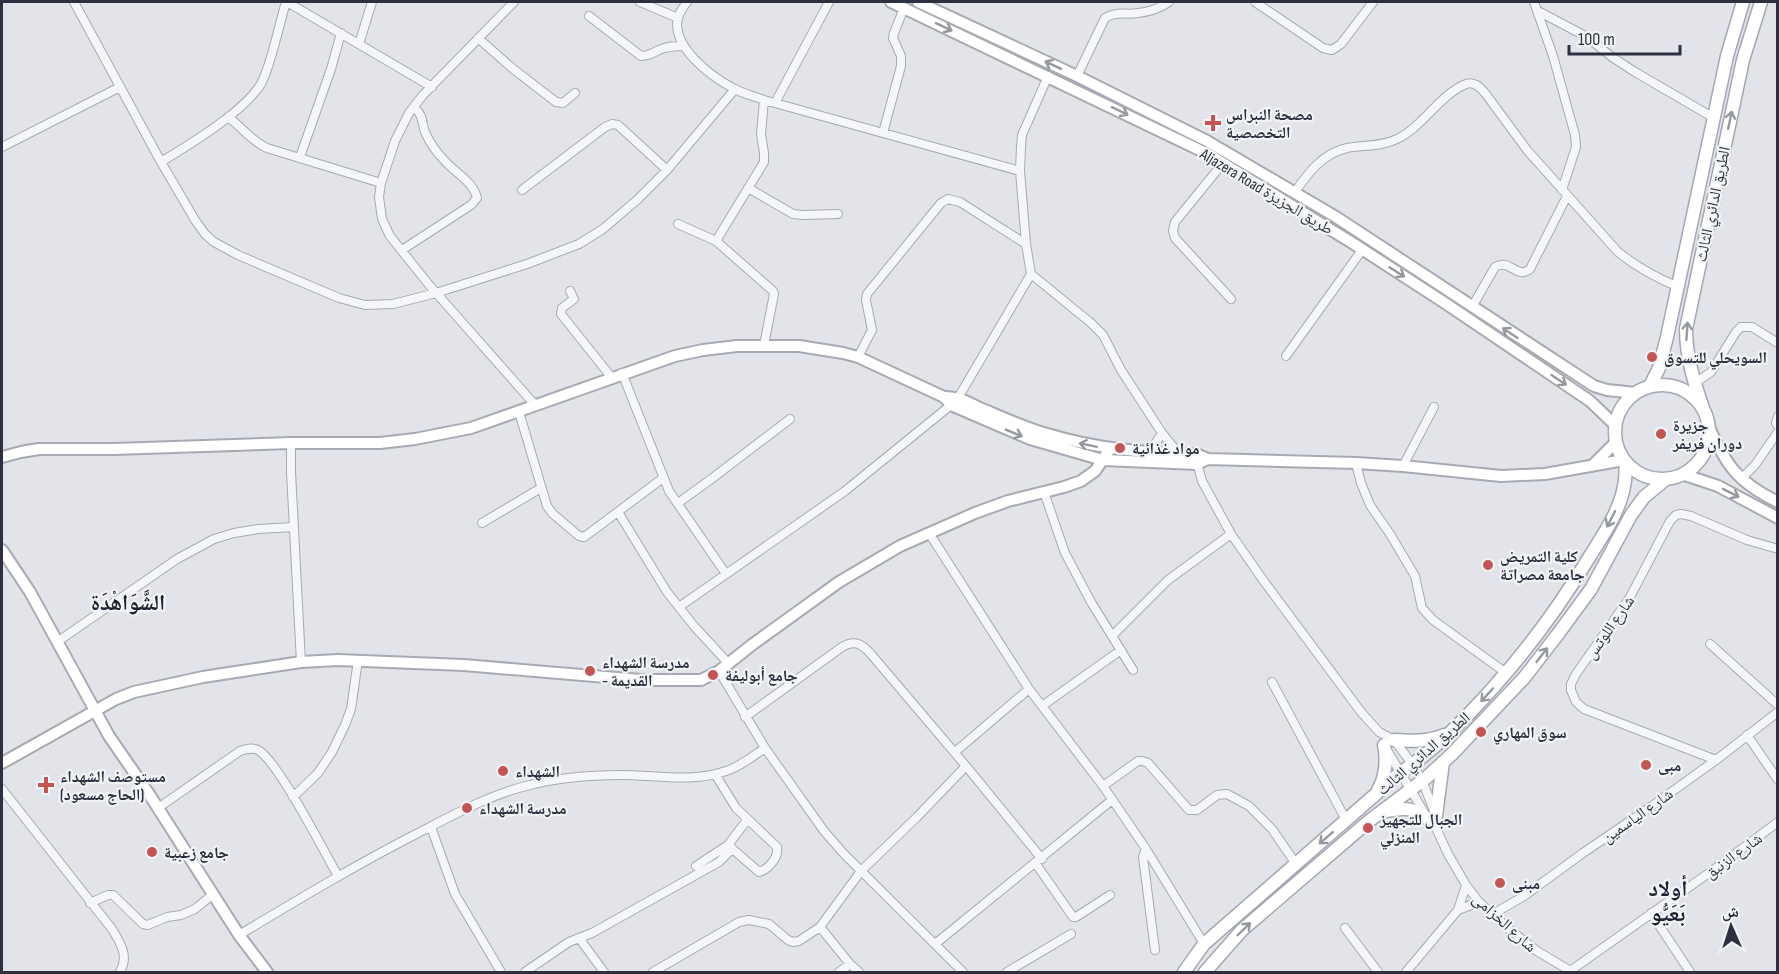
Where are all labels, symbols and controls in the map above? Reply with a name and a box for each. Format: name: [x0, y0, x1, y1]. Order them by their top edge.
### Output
scale bar: [1569, 18, 1680, 56]
one-way arrow: [934, 21, 952, 33]
text: 100 m: [1578, 29, 1615, 50]
one-way arrow: [1044, 58, 1062, 70]
one-way arrow: [1110, 105, 1128, 117]
place label: مصحة النبراس التخصصية: [1226, 106, 1313, 143]
one-way arrow: [1725, 110, 1736, 130]
marker: مصحة النبراس التخصصية: [1204, 114, 1222, 132]
street label: Aljazera Road طريق الجزيزة: [1195, 145, 1336, 240]
street label: الطريق الدائري الثالث: [1692, 145, 1737, 264]
one-way arrow: [1388, 266, 1405, 279]
one-way arrow: [1682, 322, 1693, 342]
one-way arrow: [1502, 326, 1519, 339]
place label: السويحلي للتسوق: [1664, 349, 1767, 370]
marker: السويحلي للتسوق: [1645, 350, 1659, 364]
one-way arrow: [1550, 374, 1567, 386]
place label: جزيرة دوران فريفر: [1672, 417, 1742, 454]
marker: جزيرة دوران فريفر: [1654, 427, 1668, 441]
one-way arrow: [1004, 428, 1022, 439]
one-way arrow: [1079, 439, 1098, 450]
place label: مواد غذائية: [1132, 440, 1200, 459]
marker: مواد غذائية: [1113, 441, 1127, 455]
one-way arrow: [1722, 487, 1740, 499]
one-way arrow: [1605, 510, 1617, 527]
place label: كلية التمريض جامعة مصراتة: [1500, 548, 1585, 585]
marker: كلية التمريض جامعة مصراتة: [1481, 558, 1495, 572]
district label: الشَّوَاهْدَة: [91, 589, 165, 617]
street label: شارع اللوتس: [1581, 592, 1639, 663]
one-way arrow: [1535, 648, 1548, 664]
place label: مدرسة الشهداء - القديمة: [602, 654, 690, 691]
marker: مدرسة الشهداء - القديمة: [583, 664, 597, 678]
place label: جامع أبوليفة: [725, 666, 798, 686]
marker: جامع أبوليفة: [706, 668, 720, 682]
one-way arrow: [1480, 687, 1494, 702]
street label: الطريق الدائري الثالث: [1373, 708, 1476, 801]
place label: سوق المهاري: [1493, 724, 1567, 745]
marker: سوق المهاري: [1474, 725, 1488, 739]
place label: مبى: [1658, 757, 1681, 776]
marker: مبى: [1639, 758, 1653, 772]
place label: الشهداء: [515, 763, 560, 782]
marker: الشهداء: [496, 764, 510, 778]
place label: مستوصف الشهداء (الحاج مسعود): [60, 768, 166, 805]
marker: مستوصف الشهداء (الحاج مسعود): [37, 776, 55, 794]
street label: شارع الياسمين: [1599, 785, 1677, 848]
place label: مدرسة الشهداء: [479, 800, 567, 819]
marker: مدرسة الشهداء: [460, 801, 474, 815]
place label: الجبال للتجهيز المنزلي: [1379, 811, 1462, 850]
marker: الجبال للتجهيز المنزلي: [1361, 821, 1375, 835]
street label: شارع الزنبق: [1702, 829, 1766, 883]
one-way arrow: [1319, 831, 1334, 845]
place label: جامع زعبية: [164, 844, 229, 863]
marker: جامع زعبية: [145, 845, 159, 859]
district label: أولاد بَعَيُّو: [1649, 874, 1687, 928]
place label: مبنى: [1512, 875, 1540, 894]
marker: مبنى: [1493, 876, 1507, 890]
street label: شارع الخزامى: [1468, 889, 1540, 957]
north arrow: [1701, 896, 1761, 956]
text: ش: [1721, 903, 1739, 922]
one-way arrow: [1237, 922, 1252, 936]

